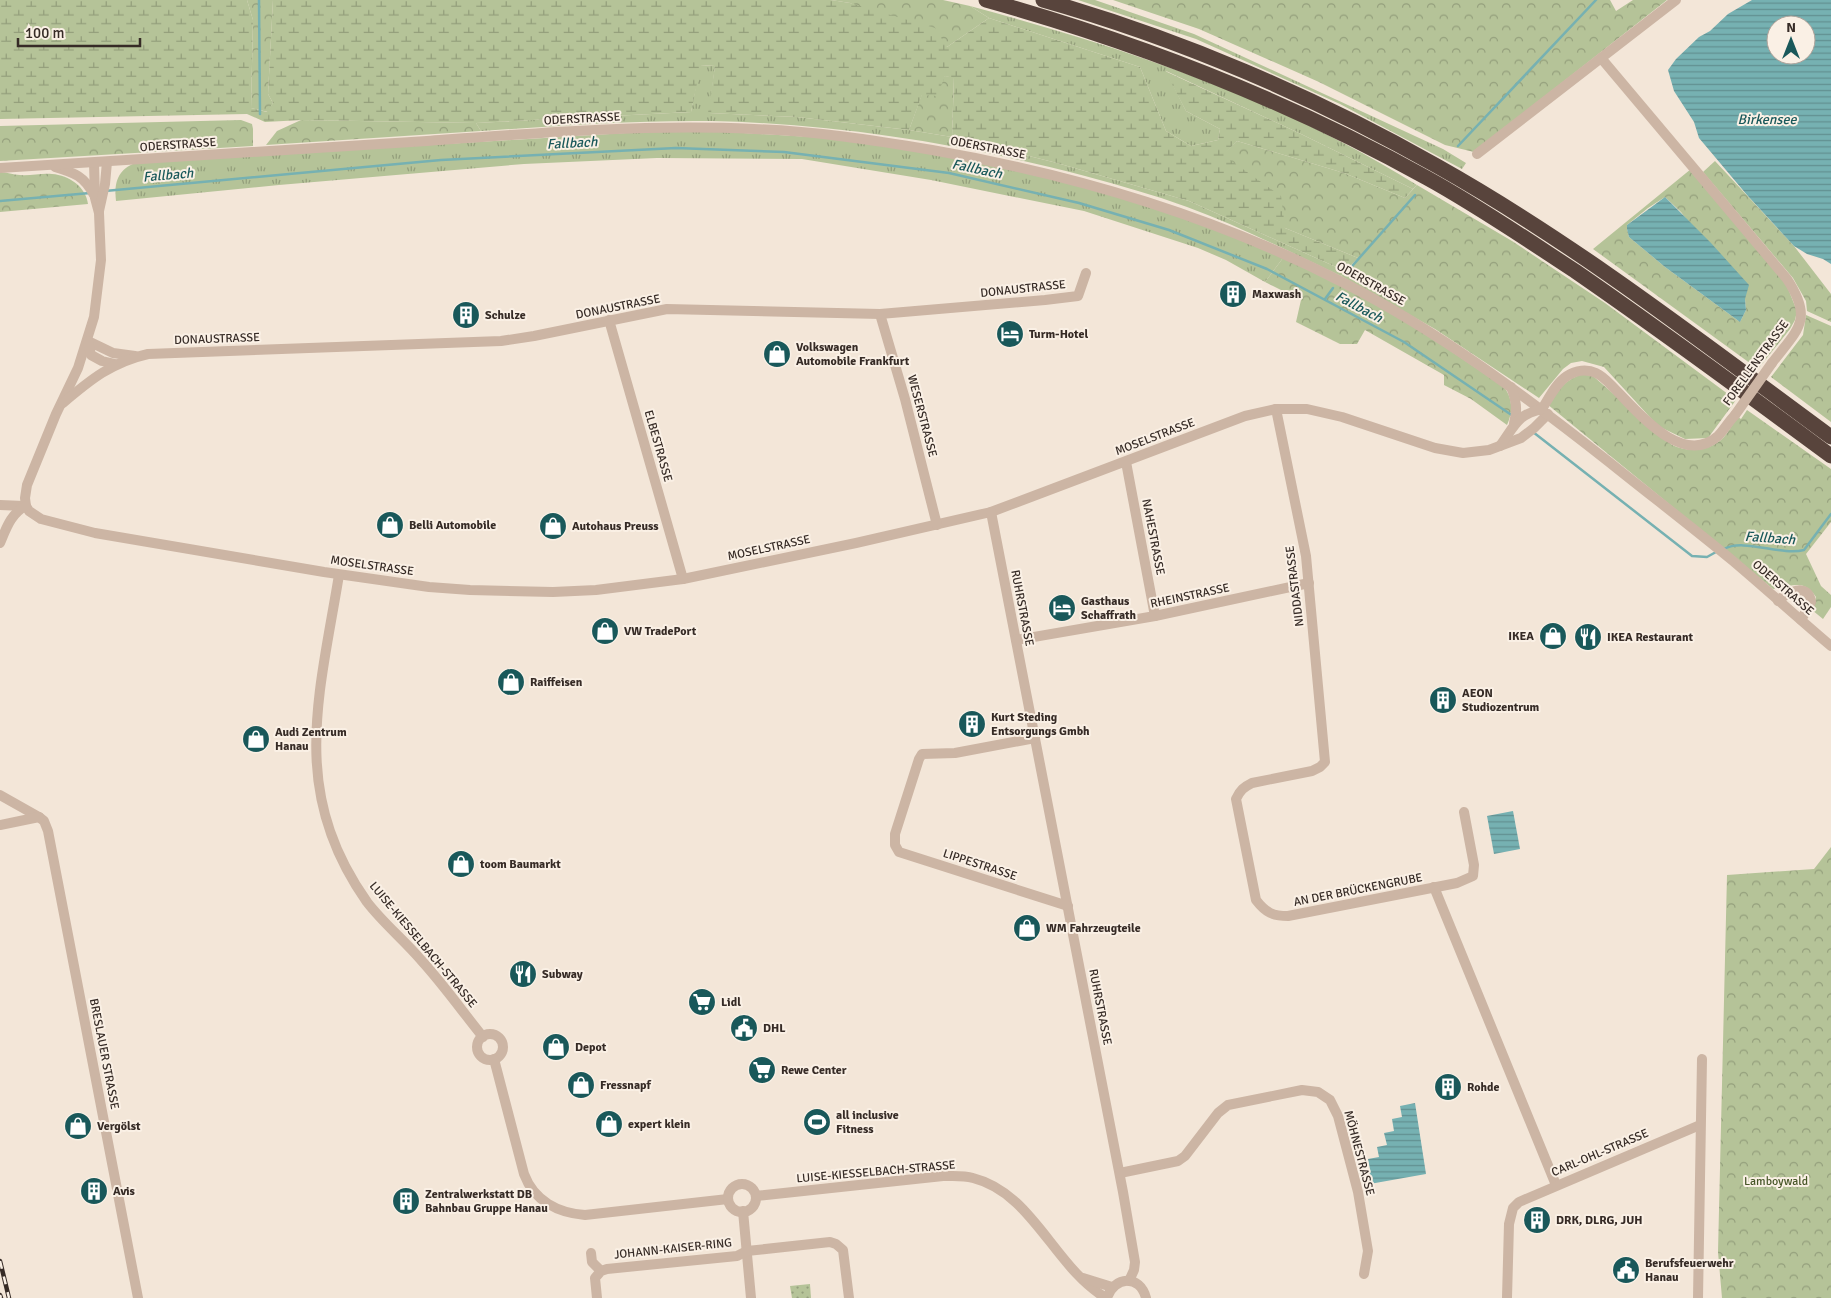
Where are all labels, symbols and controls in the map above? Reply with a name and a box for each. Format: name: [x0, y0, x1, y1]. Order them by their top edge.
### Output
scale bar: [18, 15, 140, 47]
north arrow: [1766, 15, 1816, 65]
text: N: [1786, 19, 1796, 36]
text: 100 m: [25, 24, 65, 42]
street label: ODERSTRASSE: [543, 109, 621, 128]
water label: Birkensee: [1738, 111, 1797, 128]
water label: Fallbach: [546, 133, 598, 153]
street label: ODERSTRASSE: [949, 133, 1027, 163]
street label: ODERSTRASSE: [139, 135, 217, 155]
water label: Fallbach: [950, 155, 1004, 183]
water label: Fallbach: [142, 164, 194, 186]
street label: ODERSTRASSE: [1334, 259, 1408, 309]
street label: DONAUSTRASSE: [979, 277, 1067, 301]
building icon: Maxwash: [1218, 279, 1248, 309]
place label: Maxwash: [1252, 287, 1302, 302]
water label: Fallbach: [1333, 288, 1386, 327]
street label: DONAUSTRASSE: [574, 291, 662, 323]
building icon: Schulze: [451, 300, 481, 330]
place label: Schulze: [485, 308, 526, 323]
street label: FORELLENSTRASSE: [1720, 317, 1792, 409]
hotel icon: Turm-Hotel: [995, 319, 1025, 349]
place label: Turm-Hotel: [1029, 327, 1088, 342]
street label: DONAUSTRASSE: [174, 330, 260, 348]
shop icon: Volkswagen Automobile Frankfurt: [762, 339, 792, 369]
place label: Volkswagen Automobile Frankfurt: [796, 340, 910, 369]
street label: WESERSTRASSE: [904, 373, 940, 459]
street label: ELBESTRASSE: [641, 408, 675, 484]
street label: MOSELSTRASSE: [1113, 415, 1197, 459]
street label: NAHESTRASSE: [1138, 498, 1168, 577]
shop icon: Belli Automobile: [375, 510, 405, 540]
shop icon: Autohaus Preuss: [538, 511, 568, 541]
place label: Belli Automobile: [409, 518, 496, 533]
place label: Autohaus Preuss: [572, 519, 659, 534]
water label: Fallbach: [1744, 528, 1796, 548]
street label: MOSELSTRASSE: [726, 532, 812, 564]
street label: NIDDASTRASSE: [1283, 545, 1307, 627]
street label: MOSELSTRASSE: [329, 553, 415, 579]
street label: ODERSTRASSE: [1749, 557, 1817, 619]
street label: RUHRSTRASSE: [1007, 569, 1037, 648]
street label: RHEINSTRASSE: [1149, 580, 1231, 612]
hotel icon: Gasthaus Schaffrath: [1047, 593, 1077, 623]
place label: Gasthaus Schaffrath: [1081, 594, 1137, 623]
shop icon: VW TradePort: [590, 616, 620, 646]
shop icon: IKEA: [1538, 621, 1568, 651]
restaurant icon: IKEA Restaurant: [1573, 622, 1603, 652]
place label: VW TradePort: [624, 624, 697, 639]
place label: IKEA: [1508, 629, 1534, 644]
place label: IKEA Restaurant: [1607, 630, 1693, 645]
shop icon: Raiffeisen: [496, 667, 526, 697]
place label: Raiffeisen: [530, 675, 583, 690]
building icon: AEON Studiozentrum: [1428, 685, 1458, 715]
place label: AEON Studiozentrum: [1462, 686, 1540, 715]
building icon: Kurt Steding Entsorgungs Gmbh: [957, 709, 987, 739]
place label: Kurt Steding Entsorgungs Gmbh: [991, 710, 1090, 739]
shop icon: Audi Zentrum Hanau: [241, 724, 271, 754]
place label: Audi Zentrum Hanau: [275, 725, 347, 754]
street label: LIPPESTRASSE: [941, 846, 1019, 884]
shop icon: toom Baumarkt: [446, 849, 476, 879]
place label: toom Baumarkt: [479, 857, 561, 872]
street label: AN DER BRÜCKENGRUBE: [1292, 870, 1424, 910]
street label: LUISE-KIESSELBACH-STRASSE: [366, 879, 480, 1011]
shop icon: WM Fahrzeugteile: [1012, 913, 1042, 943]
place label: WM Fahrzeugteile: [1046, 921, 1141, 936]
restaurant icon: Subway: [508, 959, 538, 989]
place label: Subway: [542, 967, 583, 982]
street label: RUHRSTRASSE: [1085, 968, 1115, 1047]
supermarket icon: Lidl: [687, 987, 717, 1017]
place label: Lidl: [721, 995, 741, 1010]
street label: BRESLAUER STRASSE: [86, 997, 122, 1111]
public building icon: DHL: [729, 1013, 759, 1043]
place label: DHL: [763, 1021, 786, 1036]
shop icon: Depot: [541, 1032, 571, 1062]
place label: Depot: [575, 1040, 607, 1055]
supermarket icon: Rewe Center: [747, 1055, 777, 1085]
place label: Rewe Center: [781, 1063, 847, 1078]
shop icon: Fressnapf: [566, 1070, 596, 1100]
building icon: Rohde: [1433, 1072, 1463, 1102]
place label: Fressnapf: [600, 1078, 651, 1093]
place label: Rohde: [1467, 1080, 1499, 1095]
sports icon: all inclusive Fitness: [802, 1107, 832, 1137]
place label: all inclusive Fitness: [836, 1108, 899, 1137]
shop icon: expert klein: [594, 1109, 624, 1139]
street label: MÖHNESTRASSE: [1340, 1109, 1378, 1197]
shop icon: Vergölst: [63, 1111, 93, 1141]
place label: expert klein: [628, 1117, 691, 1132]
place label: Vergölst: [97, 1119, 141, 1134]
street label: CARL-OHL-STRASSE: [1549, 1126, 1651, 1180]
street label: LUISE-KIESSELBACH-STRASSE: [796, 1158, 956, 1186]
park label: Lamboywald: [1744, 1174, 1808, 1189]
building icon: Avis: [79, 1176, 109, 1206]
place label: Avis: [113, 1184, 136, 1199]
building icon: Zentralwerkstatt DB Bahnbau Gruppe Hanau: [391, 1186, 421, 1216]
place label: Zentralwerkstatt DB Bahnbau Gruppe Hanau: [425, 1187, 548, 1216]
building icon: DRK, DLRG, JUH: [1522, 1205, 1552, 1235]
place label: DRK, DLRG, JUH: [1556, 1213, 1643, 1228]
street label: JOHANN-KAISER-RING: [613, 1235, 733, 1263]
public building icon: Berufsfeuerwehr Hanau: [1611, 1255, 1641, 1285]
place label: Berufsfeuerwehr Hanau: [1645, 1256, 1734, 1285]

